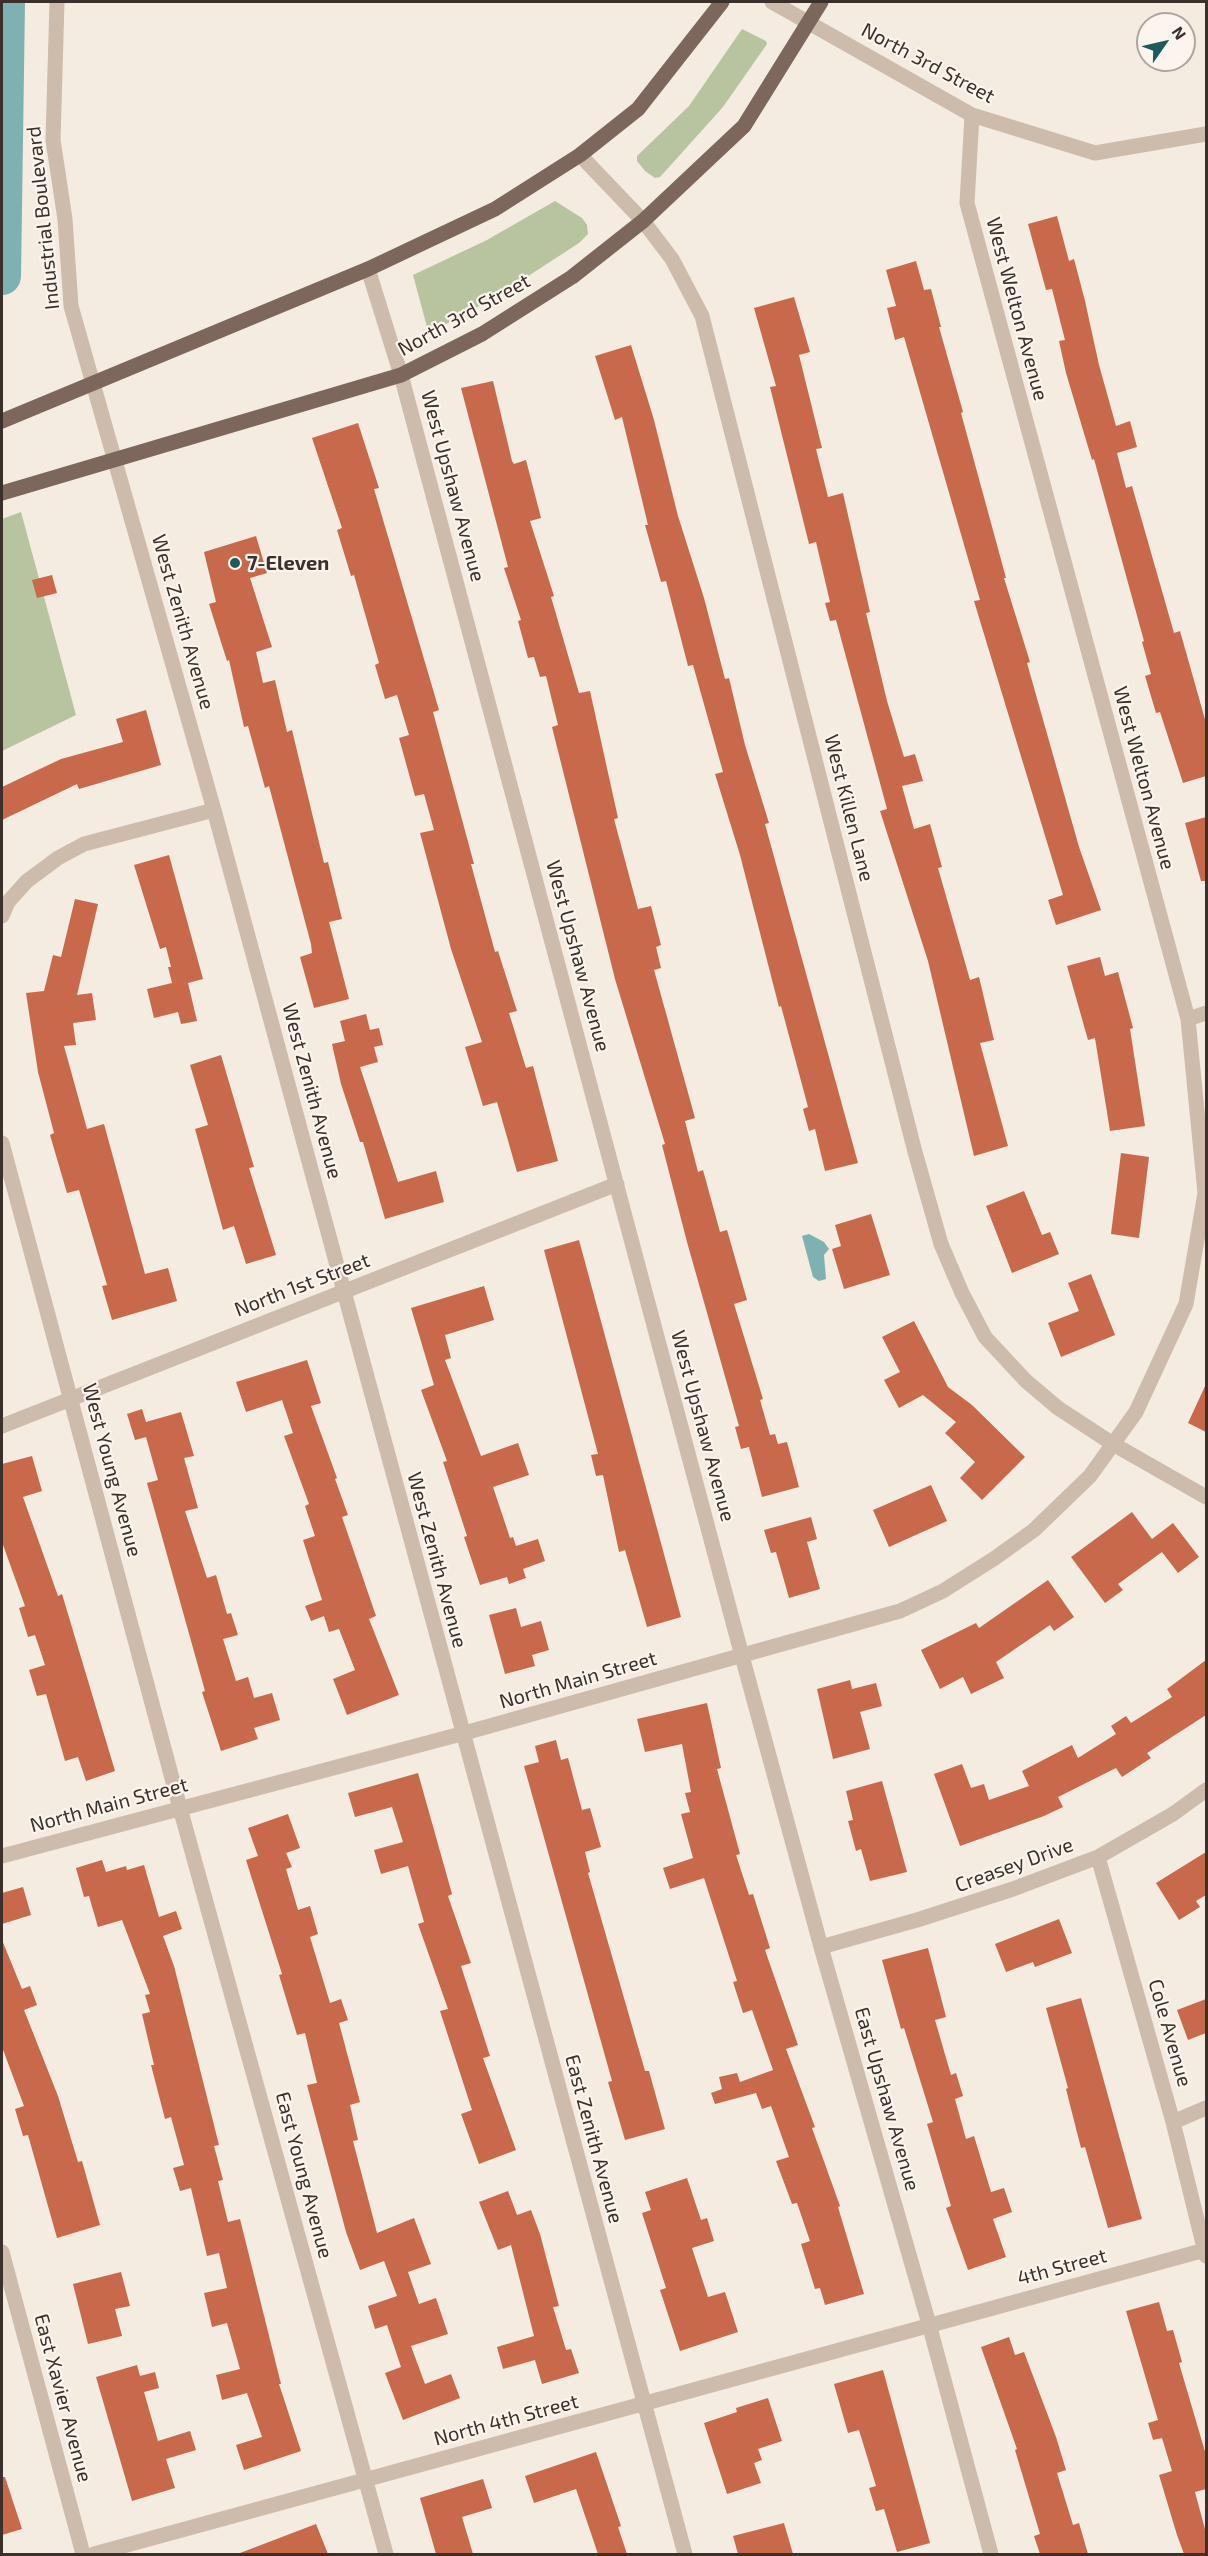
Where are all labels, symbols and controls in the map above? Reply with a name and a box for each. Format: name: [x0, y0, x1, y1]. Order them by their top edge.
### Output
north arrow: [1136, 12, 1196, 72]
street label: North 3rd Street: [857, 18, 999, 108]
text: N: [1169, 23, 1191, 43]
street label: Industrial Boulevard: [21, 125, 65, 311]
street label: West Welton Avenue: [981, 215, 1053, 403]
street label: North 3rd Street: [394, 269, 534, 361]
street label: West Upshaw Avenue: [416, 388, 490, 584]
street label: West Zenith Avenue: [147, 532, 219, 712]
place label: 7-Eleven: [247, 551, 329, 575]
marker: 7-Eleven: [228, 556, 242, 570]
street label: West Welton Avenue: [1108, 684, 1180, 872]
street label: West Killen Lane: [819, 732, 879, 884]
street label: West Upshaw Avenue: [541, 858, 615, 1054]
street label: West Zenith Avenue: [277, 1001, 347, 1181]
street label: North 1st Street: [231, 1248, 373, 1322]
street label: West Upshaw Avenue: [666, 1328, 740, 1524]
street label: West Young Avenue: [77, 1381, 147, 1559]
street label: West Zenith Avenue: [402, 1470, 472, 1650]
street label: North Main Street: [497, 1646, 659, 1714]
street label: North Main Street: [27, 1772, 191, 1838]
street label: Creasey Drive: [952, 1832, 1076, 1898]
street label: Cole Avenue: [1143, 1976, 1197, 2090]
street label: East Upshaw Avenue: [849, 2004, 925, 2194]
street label: East Zenith Avenue: [560, 2052, 628, 2226]
street label: East Young Avenue: [270, 2089, 338, 2261]
street label: 4th Street: [1015, 2244, 1109, 2290]
street label: East Xavier Avenue: [29, 2311, 97, 2485]
street label: North 4th Street: [431, 2389, 581, 2451]

